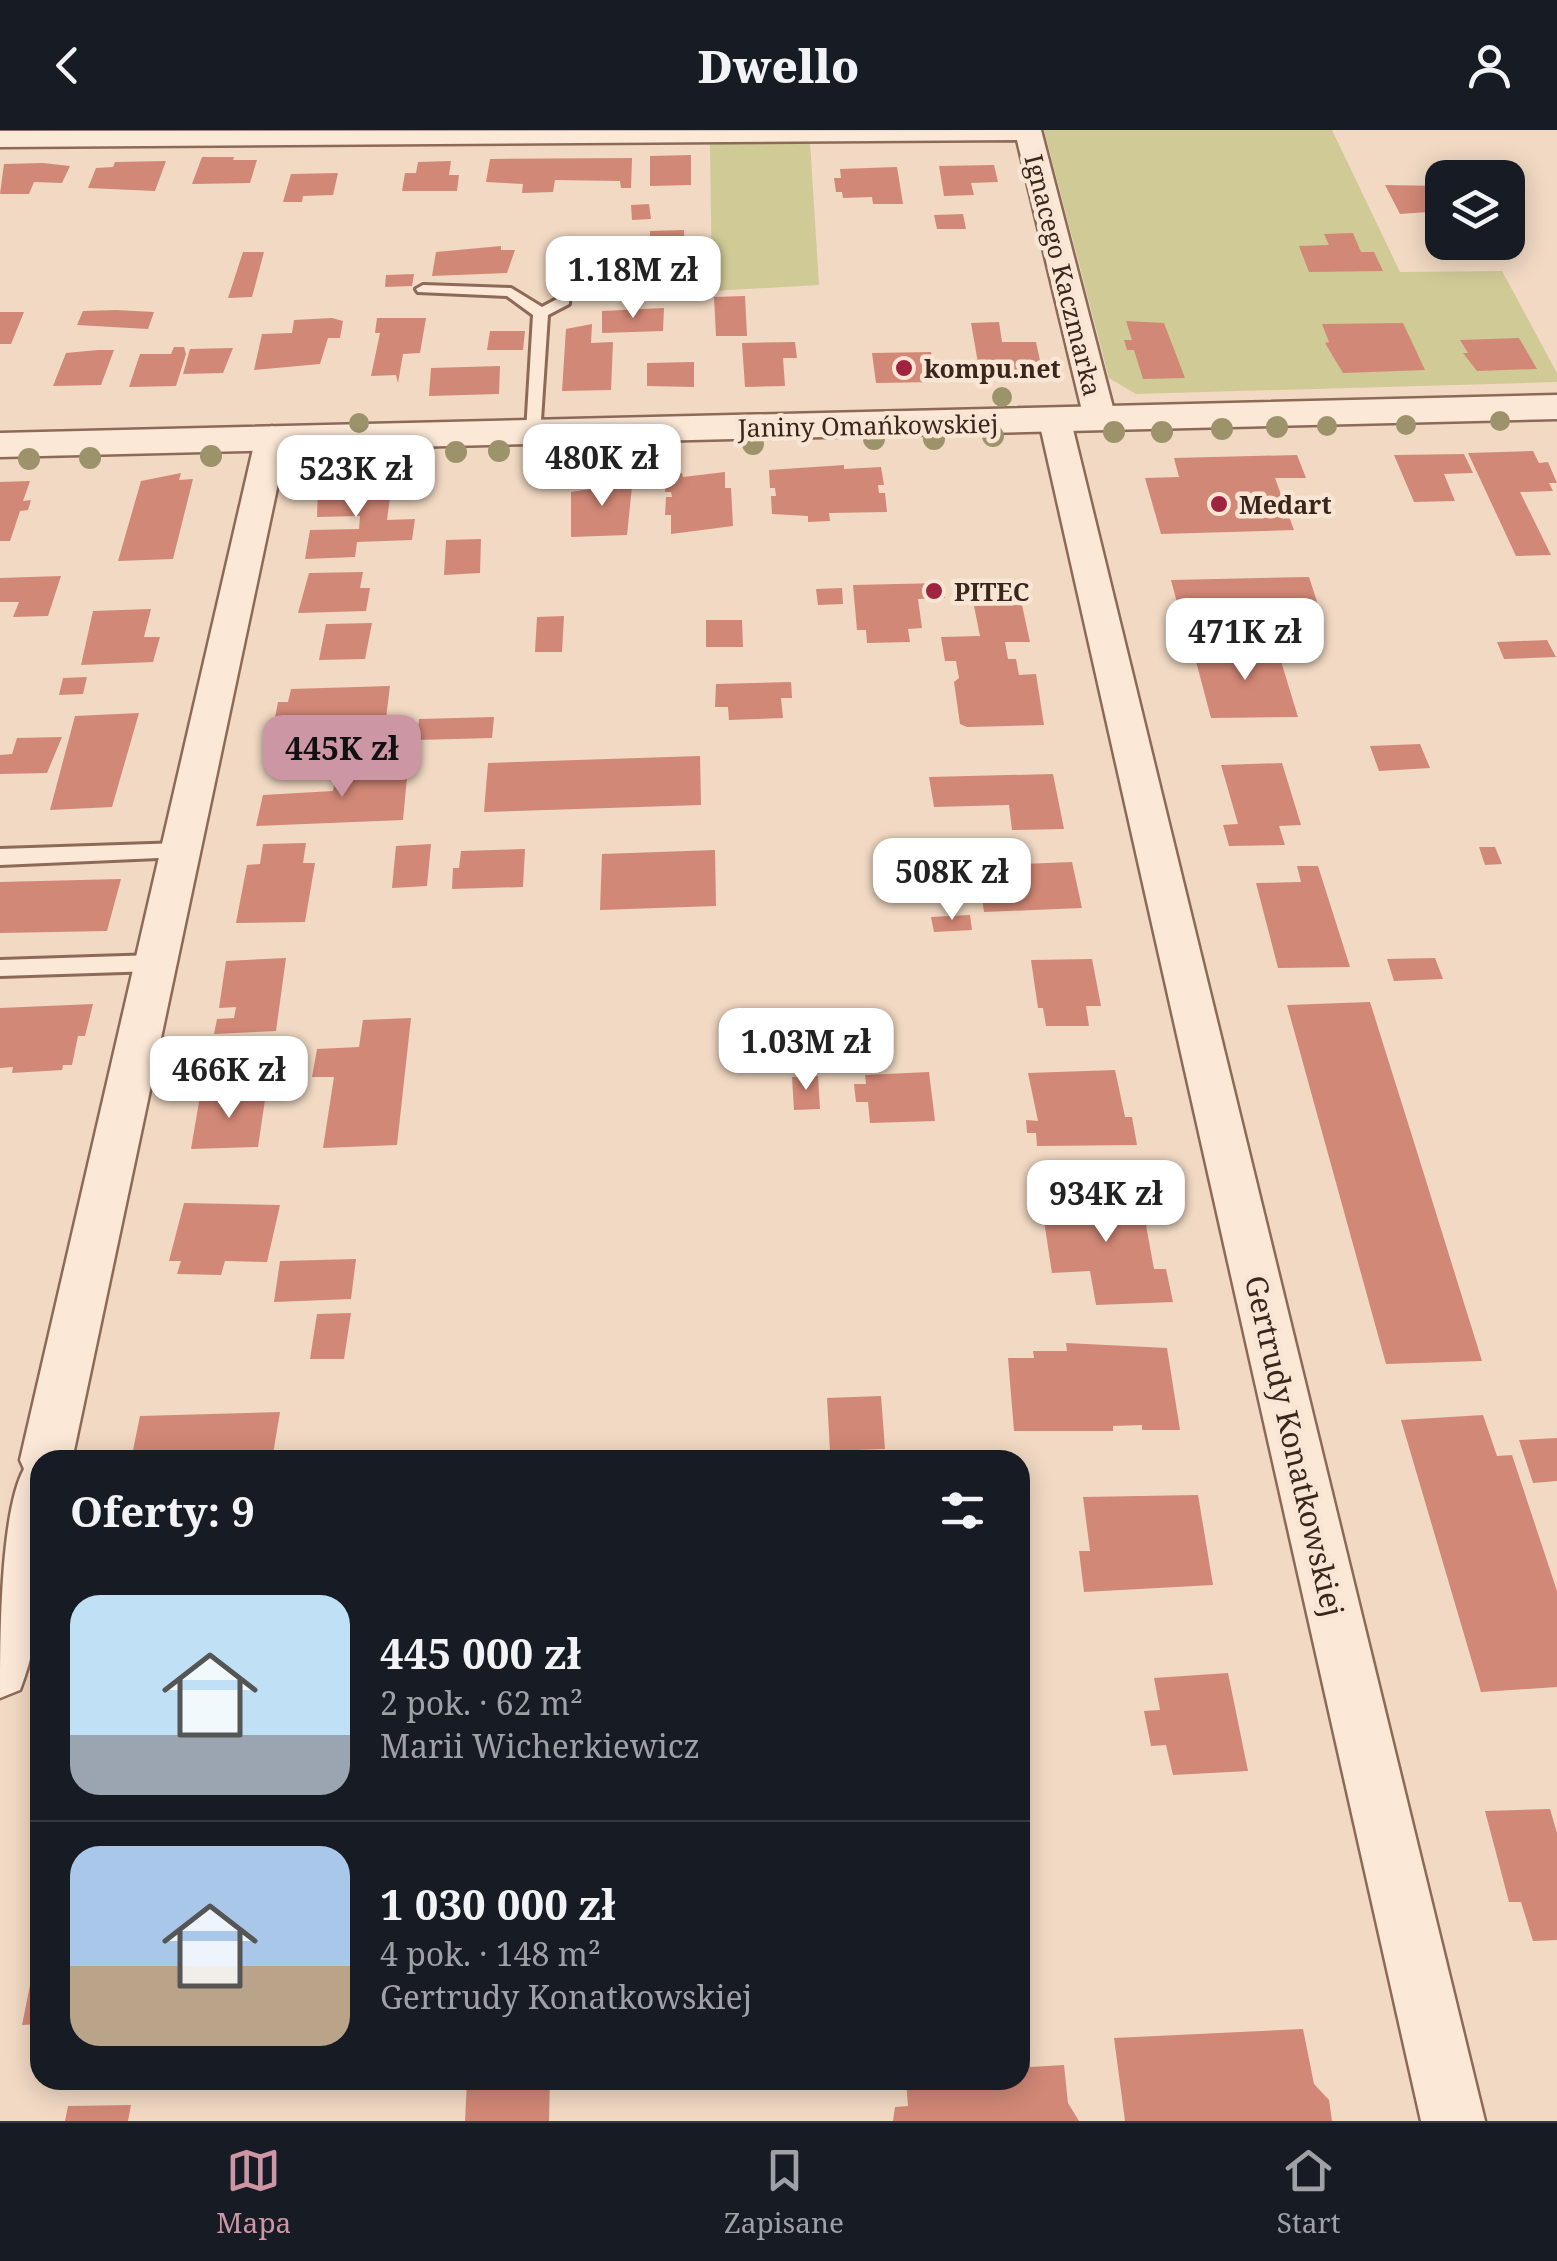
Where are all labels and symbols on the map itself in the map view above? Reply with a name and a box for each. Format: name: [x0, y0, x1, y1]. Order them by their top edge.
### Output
street label: Ignacego Kaczmarka: [1018, 151, 1110, 399]
pin: 1.18M zł: [530, 236, 736, 321]
place label: kompu.net: [924, 351, 1061, 385]
marker: kompu.net: [893, 357, 915, 379]
street label: Janiny Omańkowskiej: [736, 406, 999, 444]
pin: 480K zł: [510, 424, 694, 509]
pin: 523K zł: [264, 435, 448, 520]
place label: Medart: [1239, 487, 1332, 521]
marker: Medart: [1208, 493, 1230, 515]
place label: PITEC: [954, 574, 1029, 608]
marker: PITEC: [923, 580, 945, 602]
pin: 471K zł: [1153, 598, 1337, 683]
pin: 445K zł: [250, 715, 434, 800]
pin: 508K zł: [860, 838, 1044, 923]
pin: 1.03M zł: [703, 1008, 909, 1093]
pin: 466K zł: [137, 1036, 321, 1121]
pin: 934K zł: [1014, 1160, 1198, 1245]
street label: Gertrudy Konatkowskiej: [1236, 1271, 1354, 1621]

